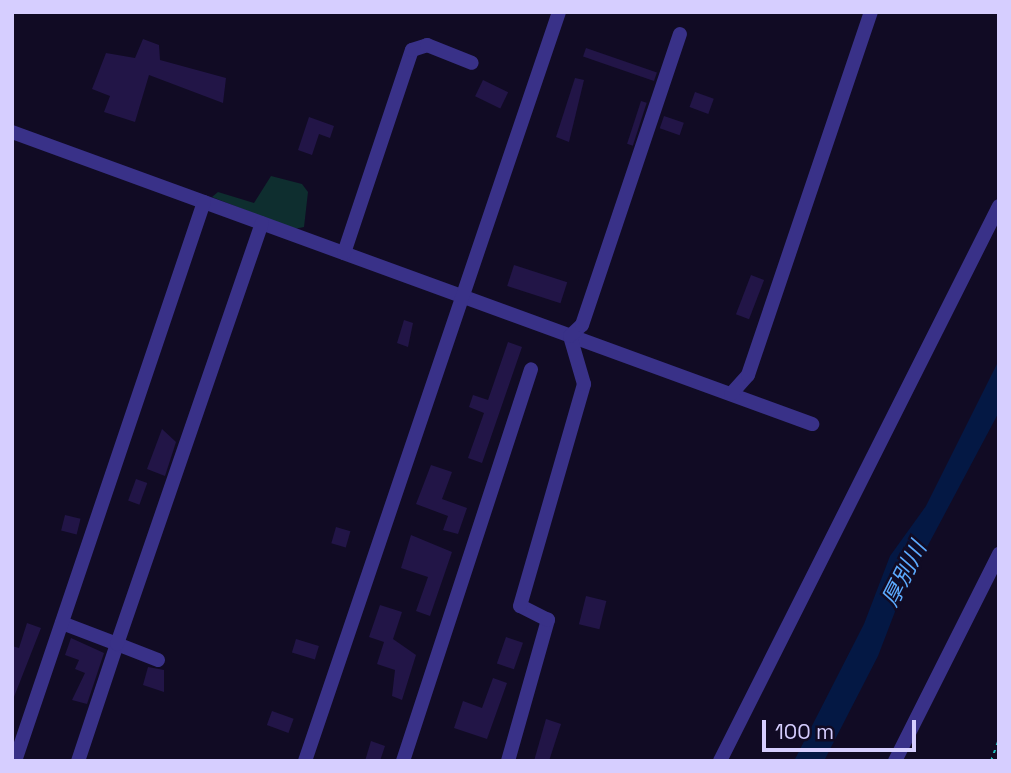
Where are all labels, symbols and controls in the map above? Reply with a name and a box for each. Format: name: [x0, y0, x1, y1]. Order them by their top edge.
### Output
water label: 厚別川: [876, 537, 932, 611]
scale bar: [766, 706, 920, 750]
text: 100 m: [775, 718, 834, 745]

